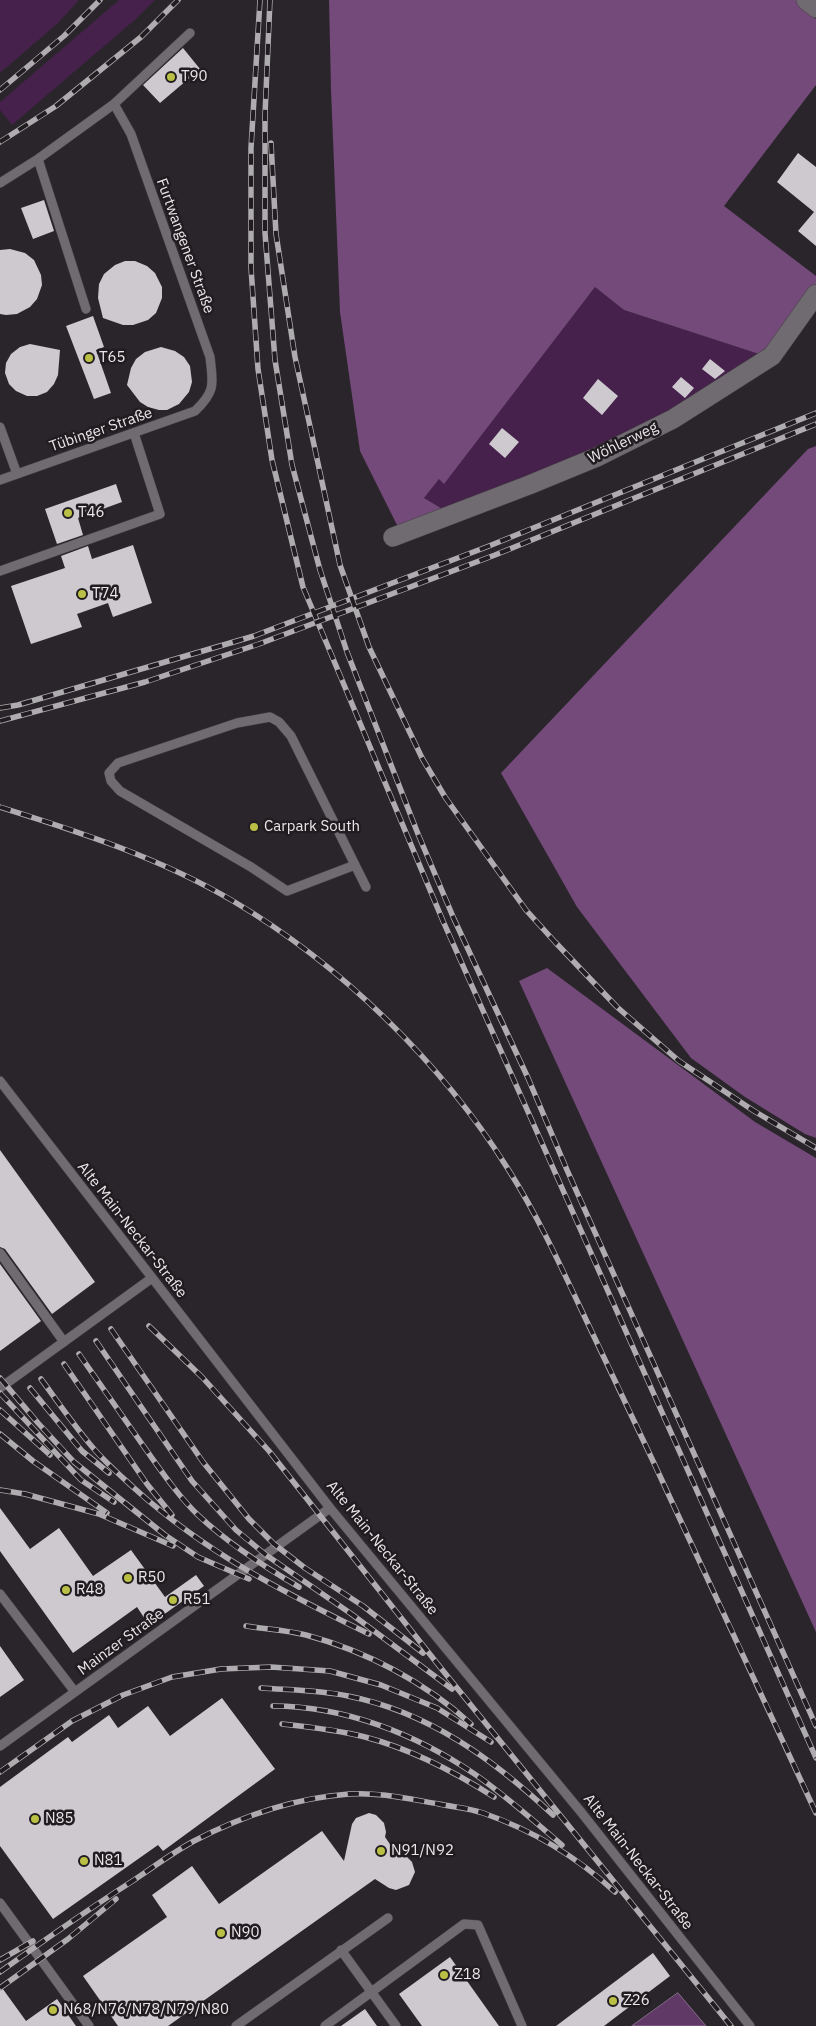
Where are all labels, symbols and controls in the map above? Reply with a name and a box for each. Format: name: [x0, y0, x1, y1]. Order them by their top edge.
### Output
place label: T90: [181, 68, 208, 86]
marker: T90: [165, 71, 177, 83]
street label: Furtwangener Straße: [152, 176, 218, 316]
place label: T65: [99, 349, 126, 367]
marker: T65: [83, 352, 95, 364]
street label: Tübinger Straße: [47, 404, 155, 456]
street label: Wöhlerweg: [585, 418, 661, 468]
place label: T46: [78, 504, 105, 522]
marker: T46: [62, 507, 74, 519]
place label: T74: [92, 585, 119, 603]
marker: T74: [76, 588, 88, 600]
place label: Carpark South: [264, 818, 360, 836]
marker: Carpark South: [248, 821, 260, 833]
street label: Alte Main-Neckar-Straße: [73, 1158, 191, 1302]
street label: Alte Main-Neckar-Straße: [322, 1477, 442, 1619]
place label: R50: [138, 1569, 166, 1587]
marker: R50: [122, 1572, 134, 1584]
place label: R48: [76, 1581, 104, 1599]
marker: R48: [60, 1584, 72, 1596]
place label: R51: [183, 1591, 211, 1609]
marker: R51: [167, 1594, 179, 1606]
street label: Mainzer Straße: [75, 1605, 167, 1679]
street label: Alte Main-Neckar-Straße: [579, 1790, 697, 1934]
place label: N85: [45, 1810, 74, 1828]
marker: N85: [29, 1813, 41, 1825]
place label: N91/N92: [391, 1842, 454, 1860]
marker: N91/N92: [375, 1845, 387, 1857]
place label: N81: [94, 1852, 123, 1870]
marker: N81: [78, 1855, 90, 1867]
place label: N90: [231, 1924, 260, 1942]
marker: N90: [215, 1927, 227, 1939]
place label: Z18: [454, 1966, 481, 1984]
marker: Z18: [438, 1969, 450, 1981]
place label: Z26: [623, 1992, 650, 2010]
marker: Z26: [607, 1995, 619, 2007]
place label: N68/N76/N78/N79/N80: [63, 2001, 229, 2019]
marker: N68/N76/N78/N79/N80: [47, 2004, 59, 2016]

